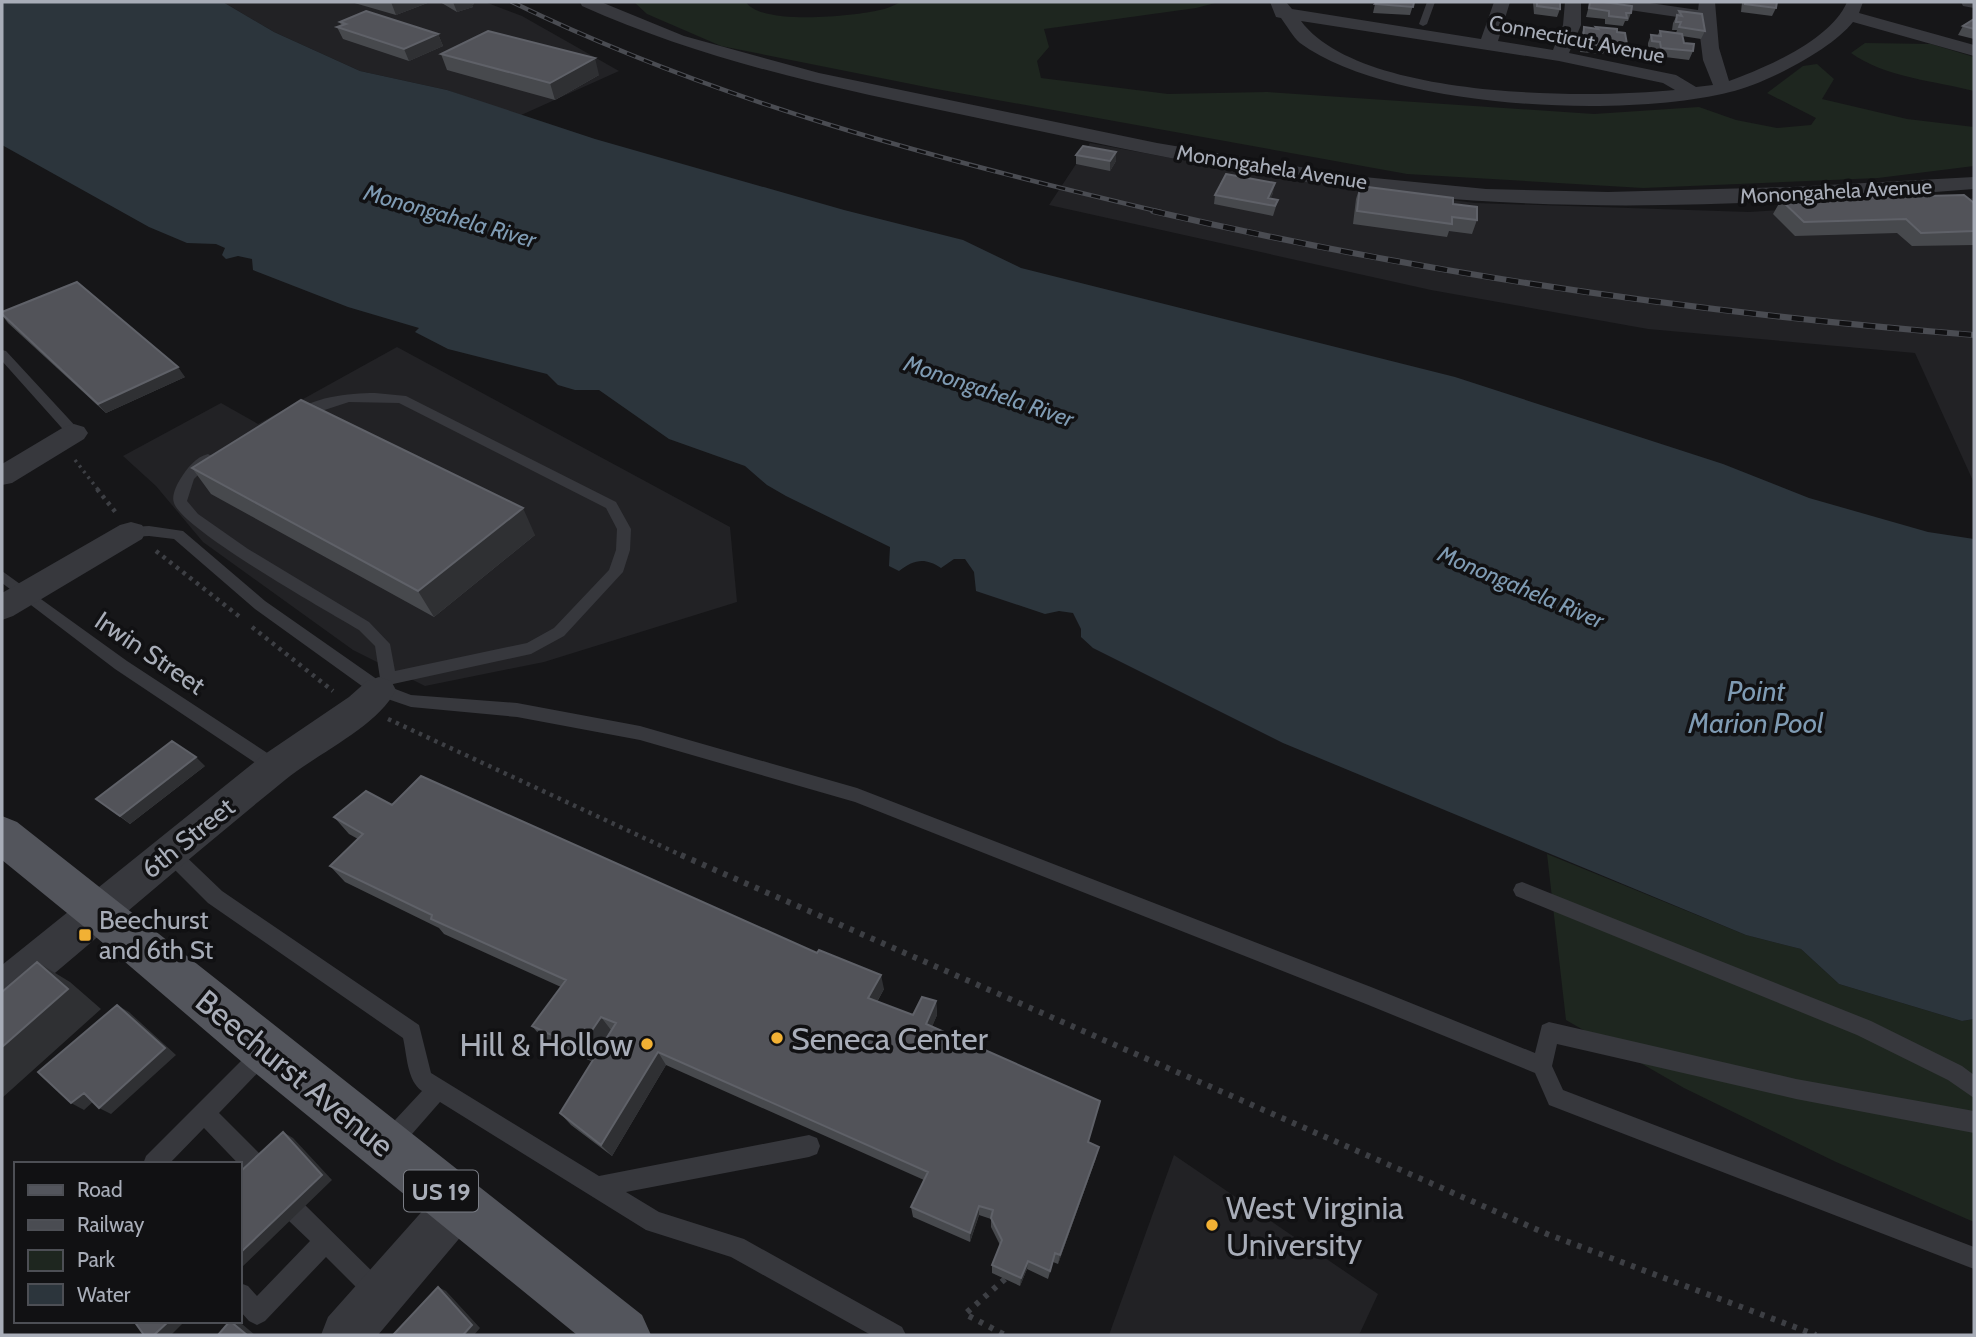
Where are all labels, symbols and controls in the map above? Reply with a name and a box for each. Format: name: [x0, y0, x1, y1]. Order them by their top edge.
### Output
street label: Connecticut Avenue: [1487, 10, 1667, 68]
street label: Monongahela Avenue: [1175, 140, 1369, 194]
street label: Monongahela Avenue: [1739, 173, 1933, 209]
water label: Monongahela River: [360, 178, 540, 254]
water label: Monongahela River: [900, 349, 1078, 433]
water label: Monongahela River: [1433, 539, 1609, 635]
street label: Irwin Street: [89, 604, 211, 702]
water label: Point Marion Pool: [1687, 674, 1824, 740]
street label: 6th Street: [135, 791, 241, 885]
place label: Beechurst and 6th St: [99, 904, 214, 966]
marker: Beechurst and 6th St: [77, 927, 93, 943]
street label: Beechurst Avenue: [188, 981, 402, 1165]
place label: Seneca Center: [791, 1019, 989, 1058]
place label: Hill & Hollow: [460, 1025, 633, 1064]
marker: Seneca Center: [769, 1030, 785, 1046]
marker: Hill & Hollow: [639, 1036, 655, 1052]
legend: [14, 1162, 242, 1323]
road number: US 19: [404, 1170, 478, 1212]
text: Road: [77, 1177, 123, 1202]
place label: West Virginia University: [1226, 1188, 1404, 1264]
text: Railway: [77, 1212, 145, 1237]
marker: West Virginia University: [1204, 1217, 1220, 1233]
text: Park: [77, 1247, 115, 1272]
text: Water: [77, 1282, 131, 1307]

